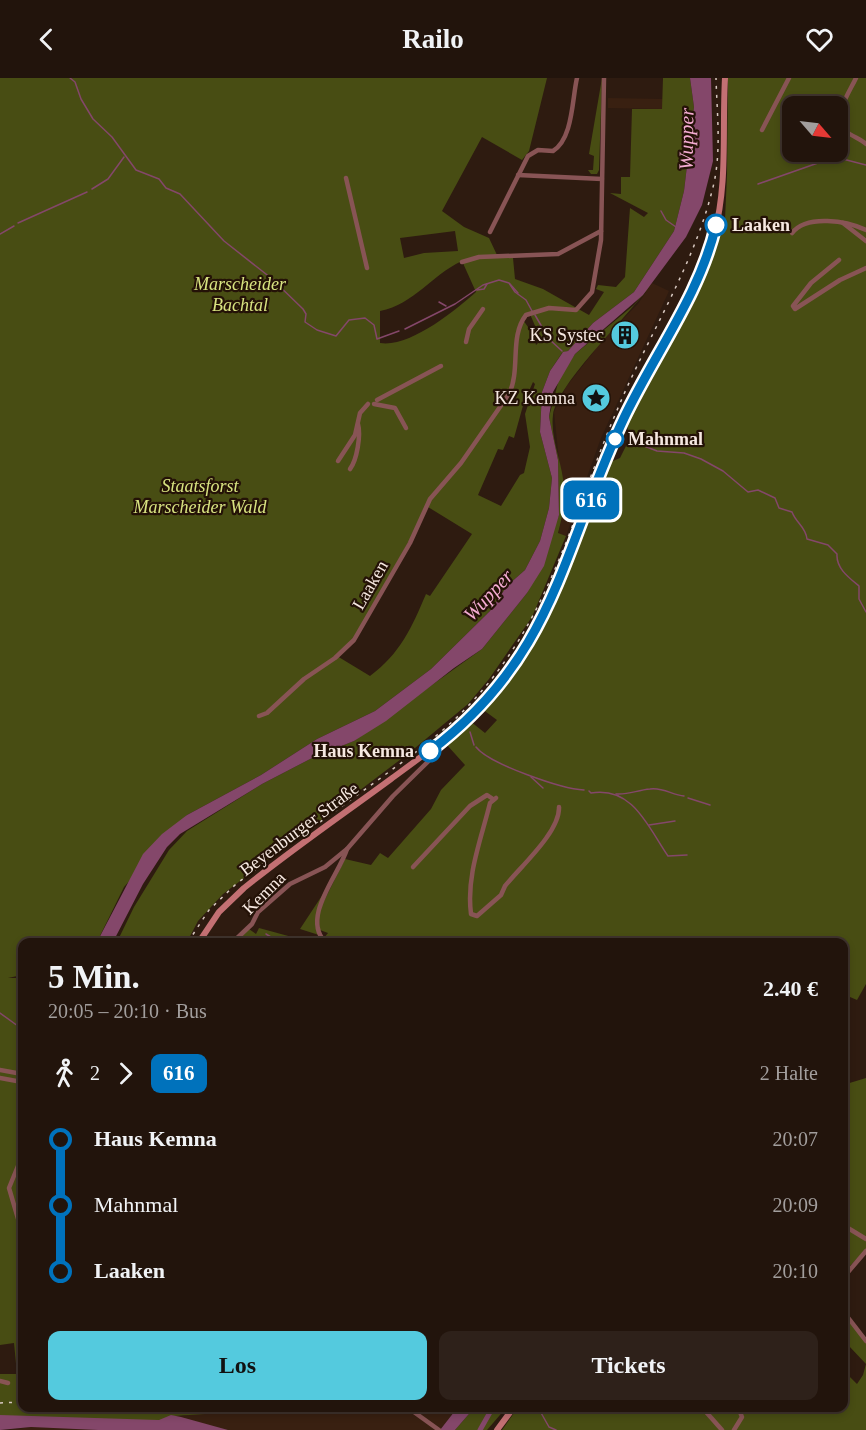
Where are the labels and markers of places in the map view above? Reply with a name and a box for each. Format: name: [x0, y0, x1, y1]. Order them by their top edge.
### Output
marker: Laaken: [705, 214, 727, 236]
place label: Laaken: [732, 215, 790, 235]
building icon: KS Systec: [609, 319, 641, 351]
place label: KS Systec: [529, 325, 604, 345]
place icon: KZ Kemna: [580, 382, 612, 414]
place label: KZ Kemna: [495, 388, 575, 408]
place label: Mahnmal: [628, 429, 703, 449]
marker: Mahnmal: [606, 430, 624, 448]
marker: Haus Kemna: [419, 740, 441, 762]
place label: Haus Kemna: [313, 741, 414, 761]

